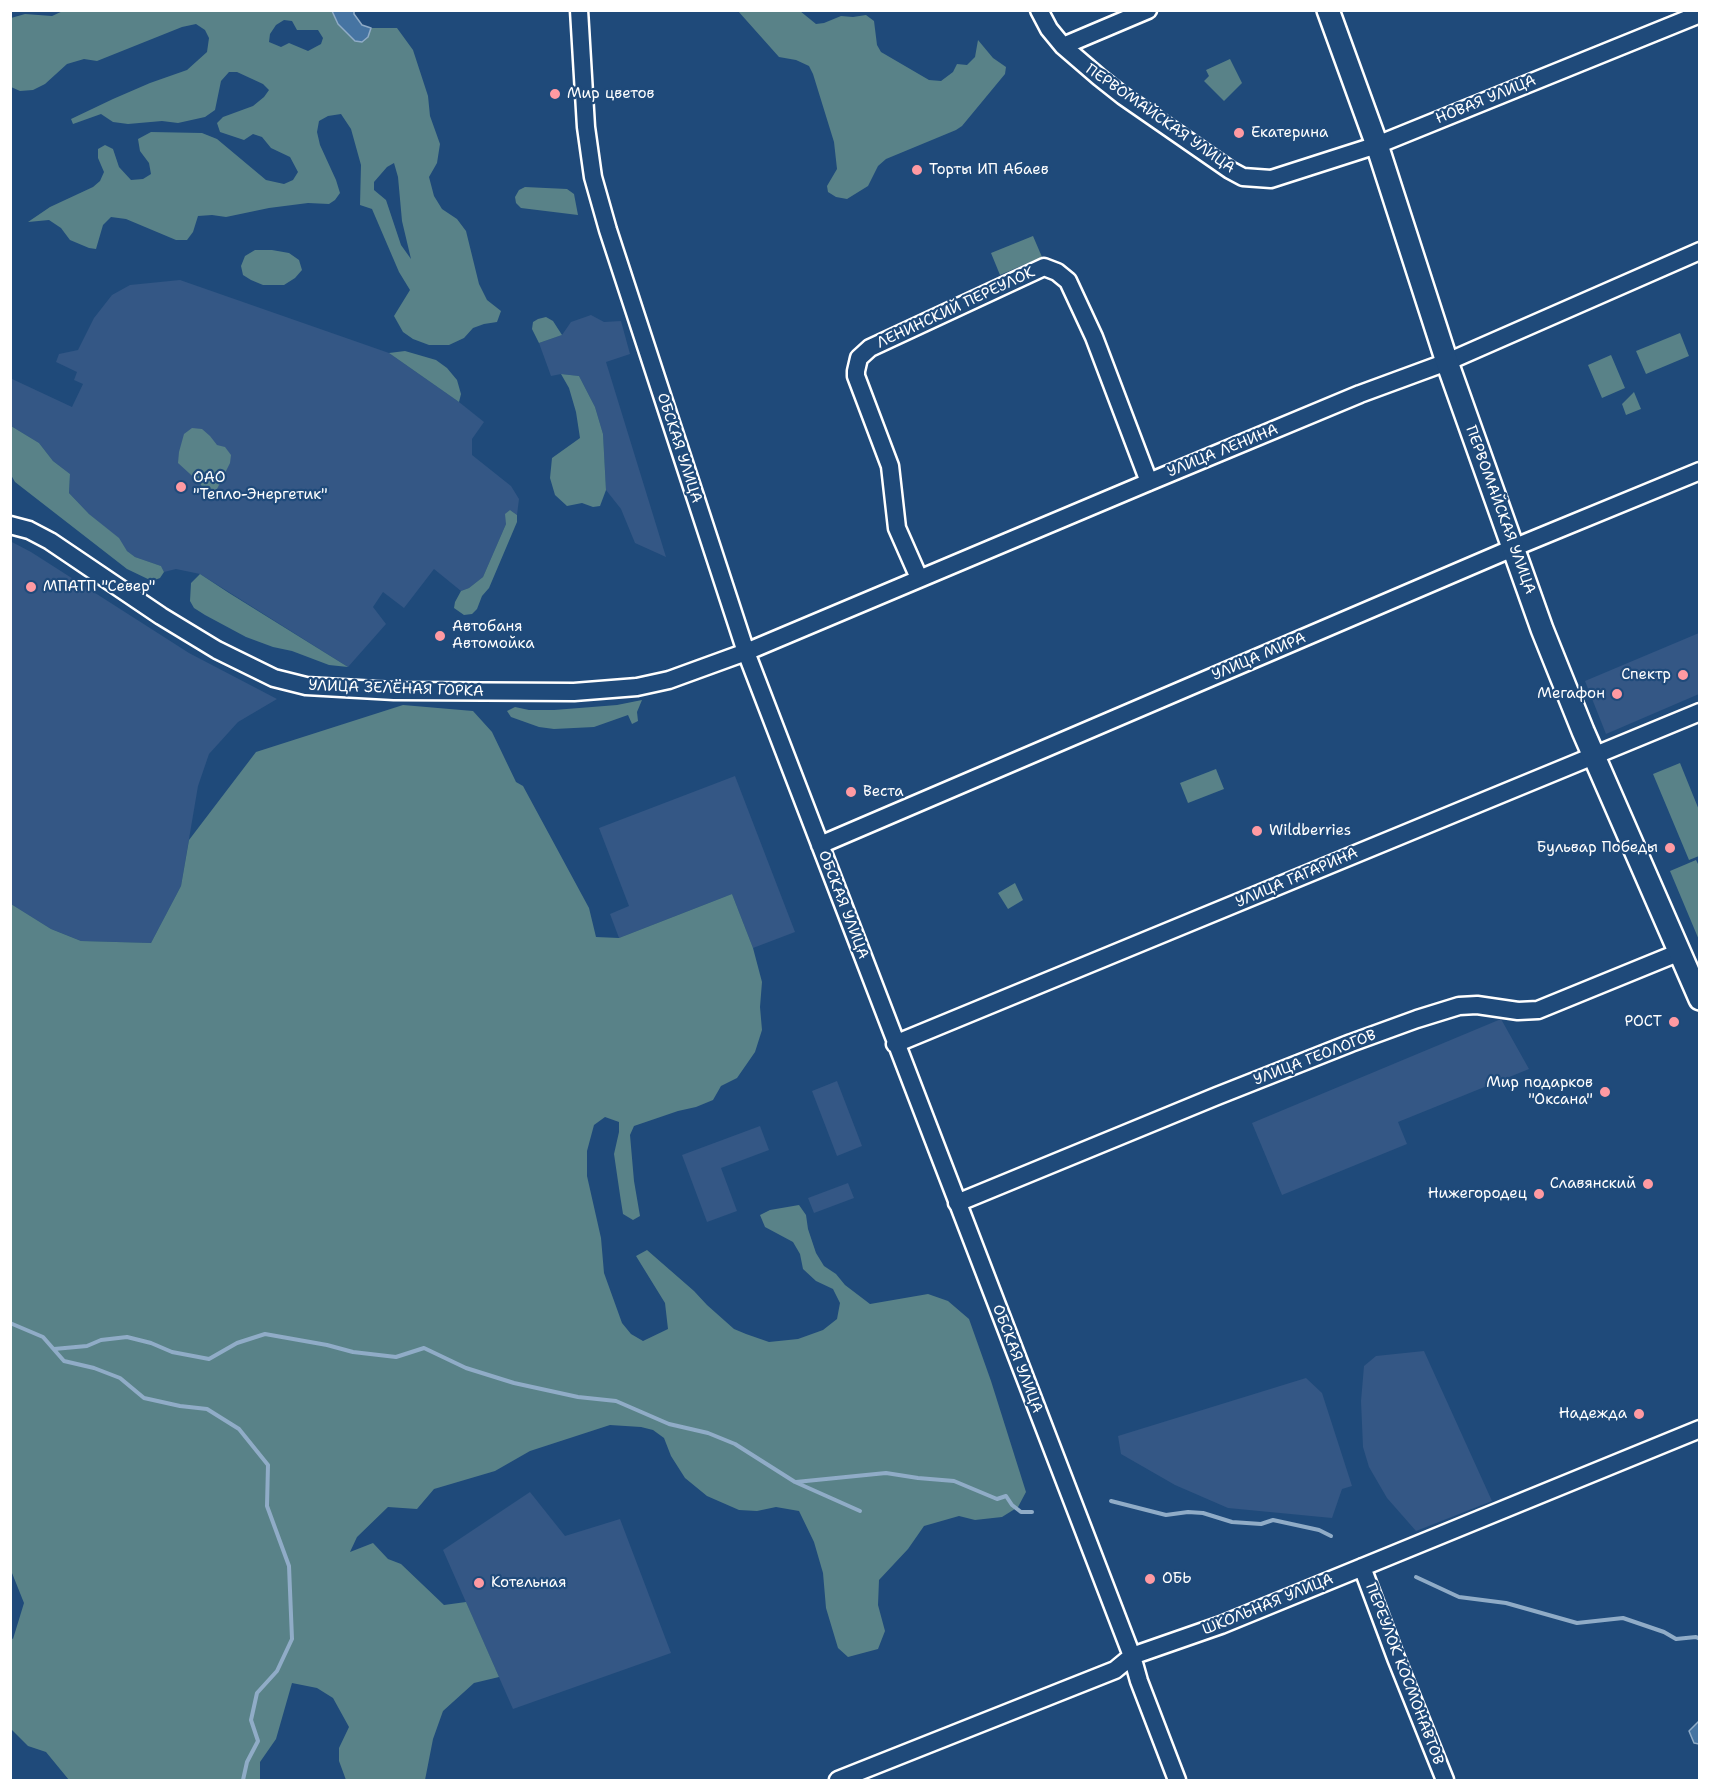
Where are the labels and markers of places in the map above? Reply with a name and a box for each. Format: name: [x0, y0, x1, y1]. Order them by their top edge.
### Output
place label: Мир цветов: [567, 85, 654, 103]
marker: Мир цветов: [548, 87, 562, 101]
place label: Екатерина: [1251, 124, 1328, 142]
marker: Екатерина: [1232, 126, 1246, 140]
place label: Торты ИП Абаев: [929, 161, 1049, 179]
marker: Торты ИП Абаев: [910, 163, 924, 177]
place label: ОАО "Тепло-Энергетик": [193, 469, 328, 504]
marker: ОАО "Тепло-Энергетик": [174, 480, 188, 494]
place label: МПАТП "Север": [43, 578, 155, 596]
marker: МПАТП "Север": [24, 580, 38, 594]
place label: Автобаня Автомойка: [452, 618, 535, 653]
marker: Автобаня Автомойка: [433, 629, 447, 643]
place label: Спектр: [1621, 666, 1671, 684]
marker: Спектр: [1676, 668, 1690, 682]
place label: Мегафон: [1537, 685, 1605, 703]
marker: Мегафон: [1610, 687, 1624, 701]
place label: Веста: [863, 783, 904, 801]
marker: Веста: [844, 785, 858, 799]
place label: Wildberries: [1269, 822, 1351, 840]
marker: Wildberries: [1250, 824, 1264, 838]
place label: Бульвар Победы: [1537, 839, 1658, 857]
marker: Бульвар Победы: [1663, 841, 1677, 855]
place label: РОСТ: [1624, 1013, 1662, 1031]
marker: РОСТ: [1667, 1015, 1681, 1029]
place label: Мир подарков "Оксана": [1486, 1074, 1593, 1109]
marker: Мир подарков "Оксана": [1598, 1085, 1612, 1099]
place label: Славянский: [1550, 1175, 1636, 1193]
marker: Славянский: [1641, 1177, 1655, 1191]
place label: Нижегородец: [1428, 1185, 1527, 1203]
marker: Нижегородец: [1532, 1187, 1546, 1201]
place label: Надежда: [1559, 1405, 1627, 1423]
marker: Надежда: [1632, 1407, 1646, 1421]
place label: ОБЬ: [1162, 1570, 1192, 1588]
marker: ОБЬ: [1143, 1572, 1157, 1586]
place label: Котельная: [491, 1574, 566, 1592]
marker: Котельная: [472, 1576, 486, 1590]

